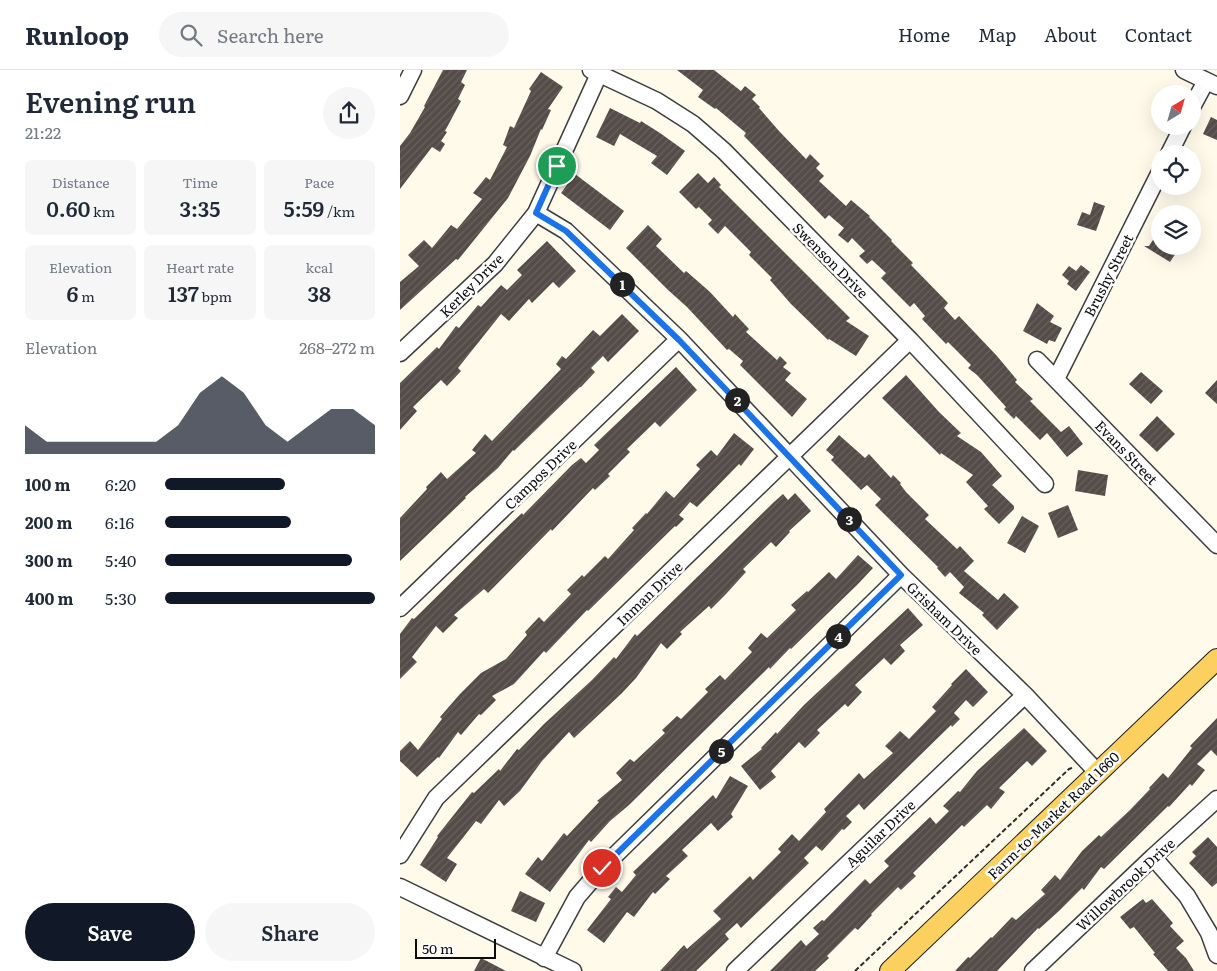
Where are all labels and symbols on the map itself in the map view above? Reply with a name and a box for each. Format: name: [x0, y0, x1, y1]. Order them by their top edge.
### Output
north arrow: [1151, 85, 1201, 135]
pin: [536, 145, 578, 187]
street label: Swenson Drive: [789, 218, 873, 302]
street label: Brushy Street: [1079, 230, 1138, 320]
street label: Kerley Drive: [435, 249, 507, 321]
pin: 1: [610, 272, 634, 296]
pin: 2: [724, 388, 750, 412]
street label: Evans Street: [1091, 415, 1163, 489]
street label: Campos Drive: [500, 434, 580, 514]
pin: 3: [836, 506, 862, 532]
street label: Inman Drive: [612, 556, 686, 630]
street label: Grisham Drive: [903, 577, 987, 659]
pin: 4: [826, 624, 850, 648]
pin: 5: [708, 738, 734, 764]
street label: Farm-to-Market Road 1660: [983, 747, 1123, 883]
street label: Aguilar Drive: [841, 795, 919, 871]
street label: Willowbrook Drive: [1071, 833, 1179, 935]
pin: [581, 847, 623, 889]
scale bar: [415, 936, 496, 959]

